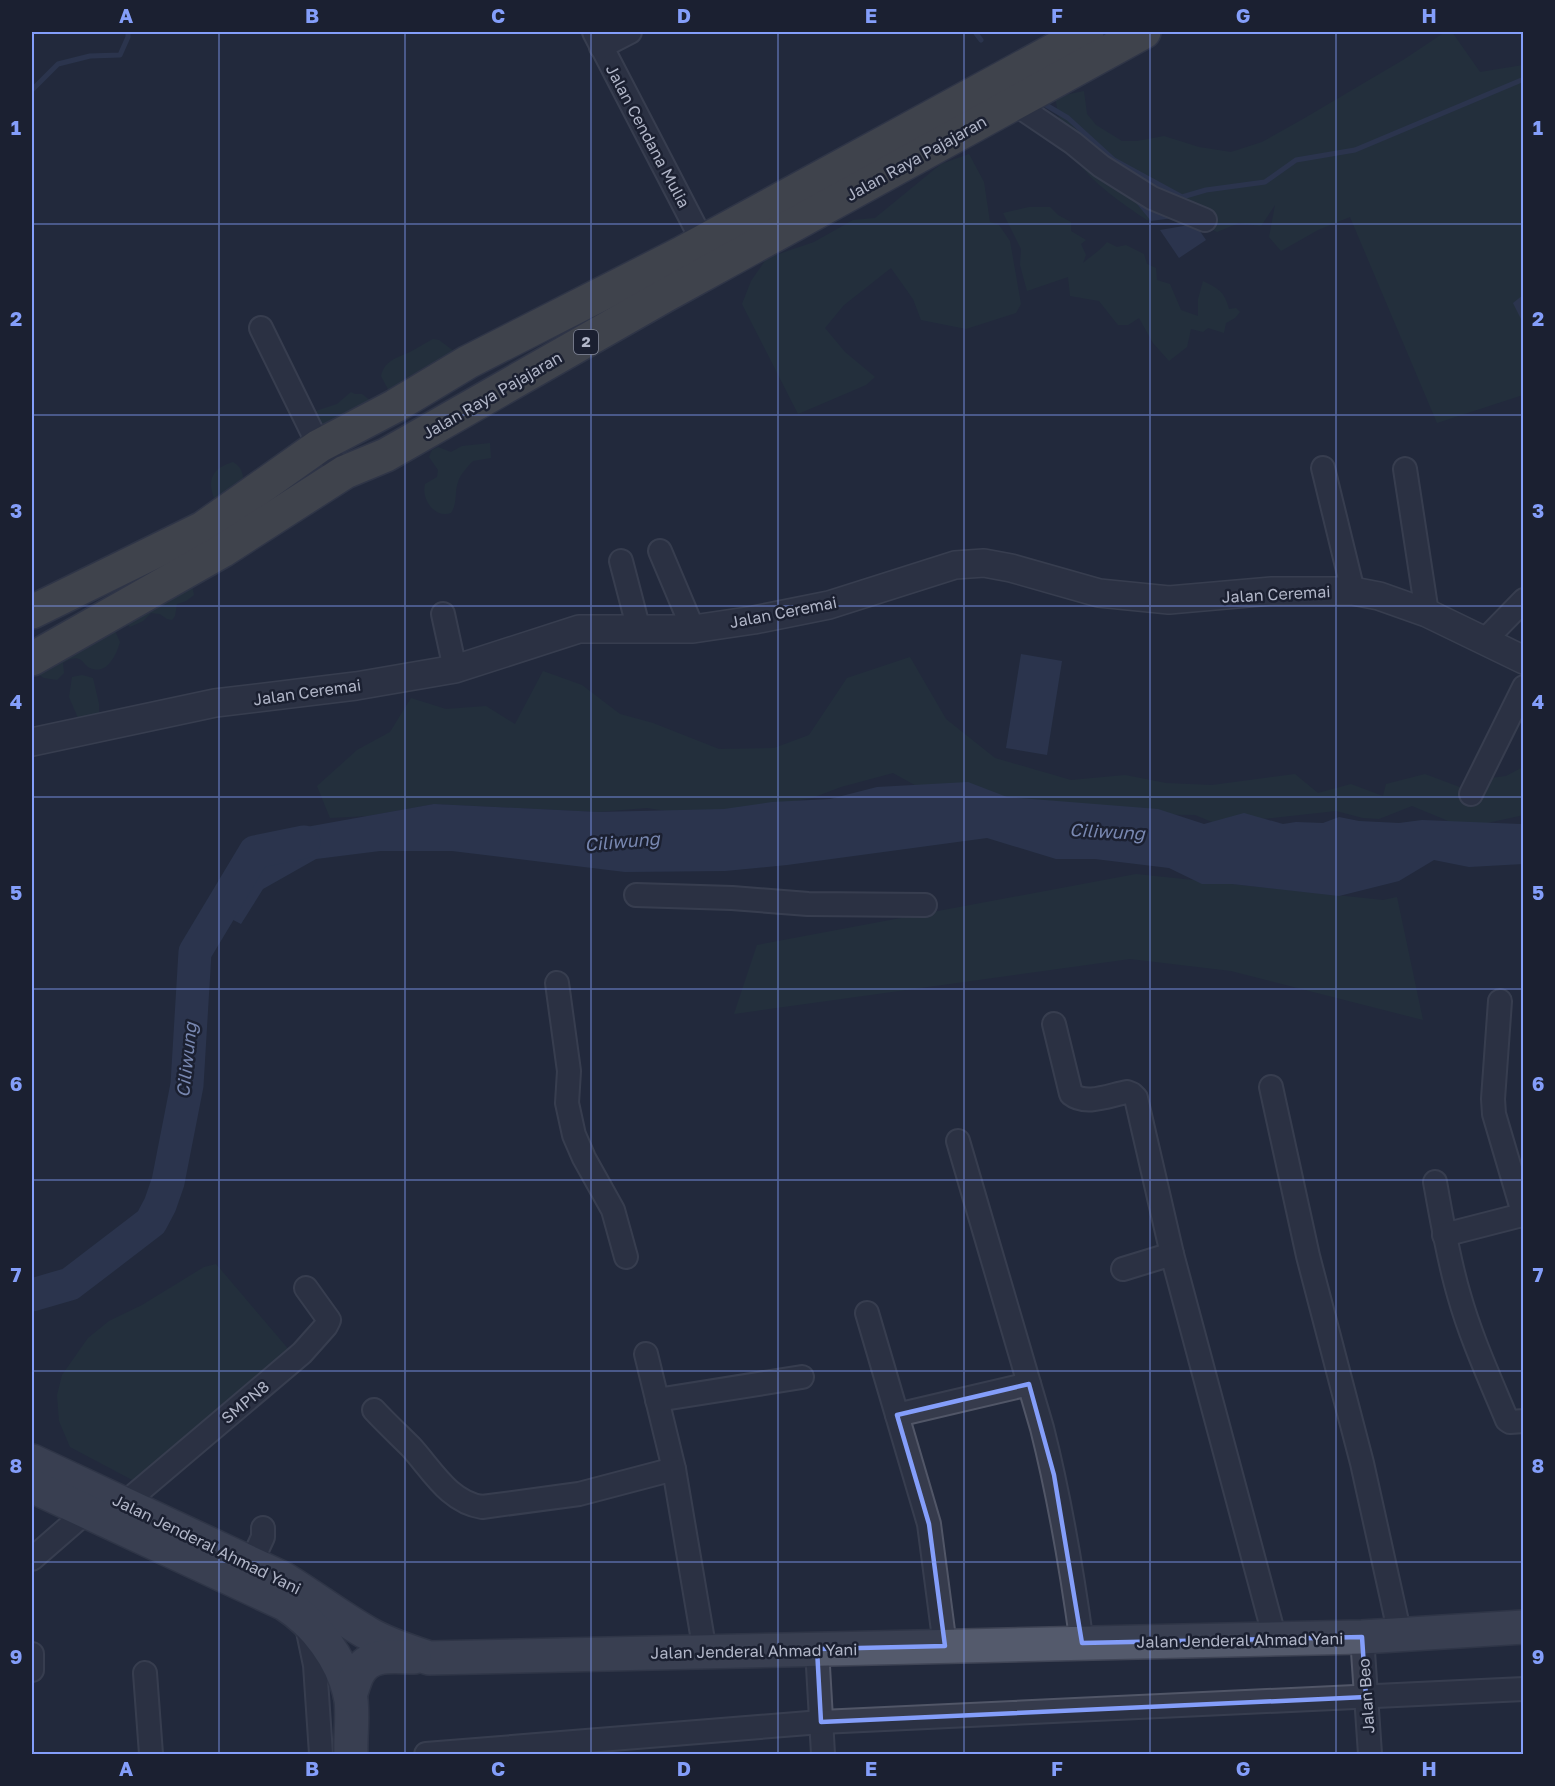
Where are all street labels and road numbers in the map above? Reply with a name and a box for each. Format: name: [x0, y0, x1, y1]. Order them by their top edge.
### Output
street label: Jalan Cendana Mulia: [602, 61, 694, 211]
street label: Jalan Raya Pajajaran: [842, 111, 990, 205]
road number: 2: [574, 330, 598, 354]
street label: Jalan Raya Pajajaran: [419, 347, 565, 443]
street label: Jalan Ceremai: [1221, 581, 1331, 607]
street label: Jalan Ceremai: [728, 592, 838, 632]
street label: Jalan Ceremai: [252, 675, 362, 709]
street label: SMPN8: [217, 1376, 273, 1428]
street label: Jalan Jenderal Ahmad Yani: [110, 1490, 304, 1598]
street label: Jalan Jenderal Ahmad Yani: [1136, 1628, 1344, 1652]
street label: Jalan Jenderal Ahmad Yani: [650, 1639, 858, 1663]
street label: Jalan Beo: [1353, 1658, 1379, 1734]

